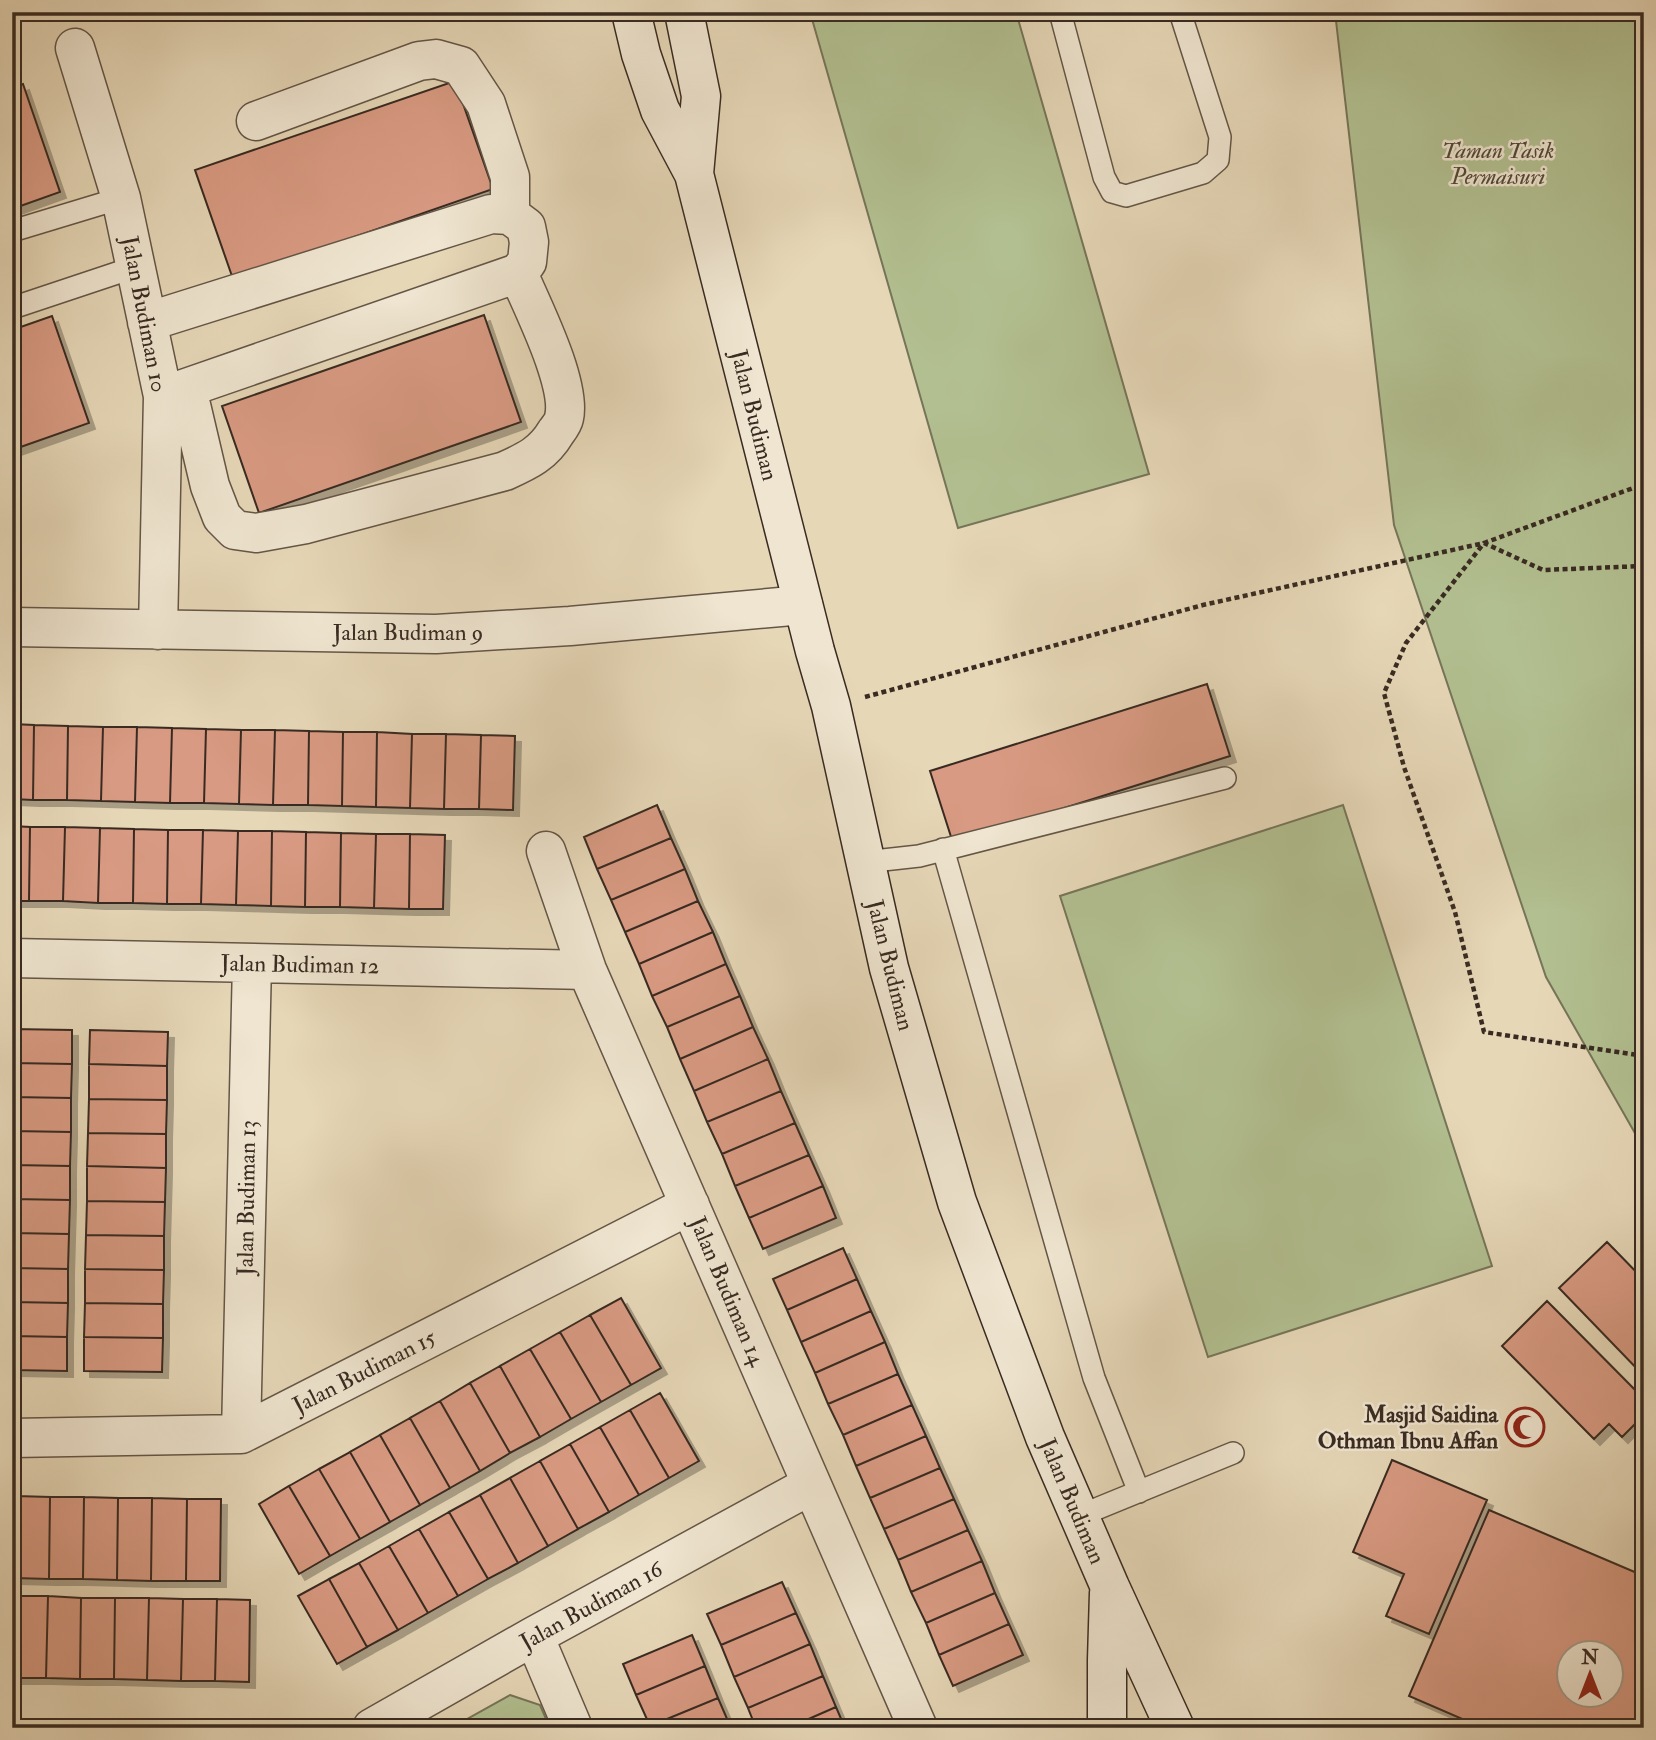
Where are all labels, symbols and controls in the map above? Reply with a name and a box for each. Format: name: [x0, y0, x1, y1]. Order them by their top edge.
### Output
park label: Taman Tasik Permaisuri: [1442, 136, 1554, 191]
street label: Jalan Budiman 10: [115, 232, 174, 395]
street label: Jalan Budiman: [724, 346, 785, 484]
street label: Jalan Budiman 9: [332, 618, 483, 647]
street label: Jalan Budiman: [860, 896, 921, 1034]
street label: Jalan Budiman 12: [219, 949, 380, 980]
street label: Jalan Budiman 13: [231, 1120, 262, 1277]
street label: Jalan Budiman 14: [683, 1211, 773, 1372]
street label: Jalan Budiman 15: [287, 1323, 441, 1420]
place label: Masjid Saidina Othman Ibnu Affan: [1318, 1400, 1500, 1455]
mosque icon: Masjid Saidina Othman Ibnu Affan: [1504, 1406, 1546, 1448]
street label: Jalan Budiman: [1033, 1433, 1112, 1569]
street label: Jalan Budiman 16: [514, 1554, 669, 1657]
north arrow: [1554, 1638, 1624, 1708]
text: N: [1580, 1646, 1599, 1670]

